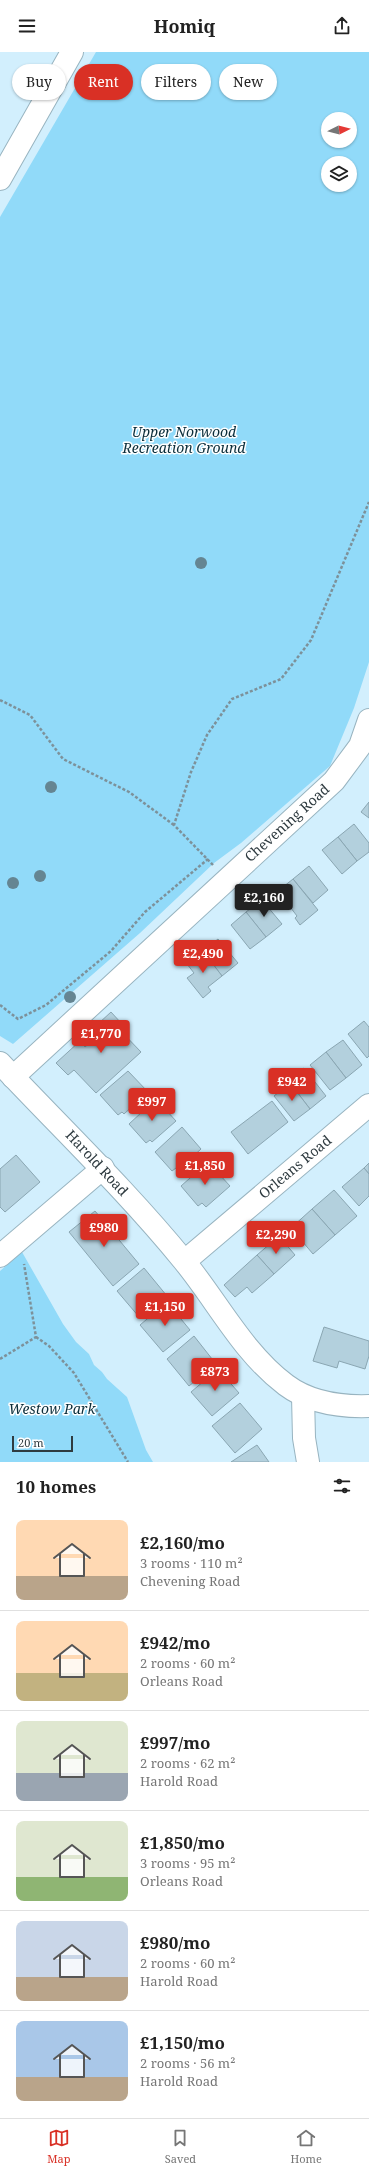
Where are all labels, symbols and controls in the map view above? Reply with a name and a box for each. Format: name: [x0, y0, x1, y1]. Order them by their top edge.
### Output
text: Homiq: [154, 14, 215, 38]
icon: menu: [16, 15, 38, 37]
icon: share: [331, 15, 353, 37]
chip: Buy: [12, 64, 66, 100]
chip: Rent: [74, 64, 133, 100]
chip: Filters: [141, 64, 211, 100]
chip: New: [219, 64, 277, 100]
north arrow: [321, 112, 357, 148]
map controls: [321, 112, 357, 192]
button: layers: [321, 156, 357, 192]
park label: Upper Norwood Recreation Ground: [122, 422, 246, 457]
street label: Chevening Road: [240, 779, 333, 866]
pin: £2,160: [231, 884, 297, 918]
text: £2,160: [244, 888, 284, 906]
pin: £2,490: [170, 940, 236, 974]
text: £2,490: [183, 944, 223, 962]
pin: £1,770: [68, 1020, 134, 1054]
text: £1,770: [81, 1024, 121, 1042]
pin: £942: [268, 1068, 316, 1102]
text: £942: [277, 1072, 307, 1090]
pin: £997: [128, 1088, 176, 1122]
text: £997: [137, 1092, 167, 1110]
street label: Harold Road: [62, 1125, 133, 1200]
street label: Orleans Road: [254, 1130, 335, 1203]
pin: £1,850: [172, 1152, 238, 1186]
text: £1,850: [185, 1156, 225, 1174]
pin: £980: [80, 1214, 128, 1248]
text: £980: [89, 1218, 119, 1236]
pin: £2,290: [243, 1221, 309, 1255]
text: £2,290: [256, 1225, 296, 1243]
pin: £1,150: [132, 1293, 198, 1327]
text: £1,150: [145, 1297, 185, 1315]
pin: £873: [191, 1358, 239, 1392]
text: £873: [200, 1362, 230, 1380]
park label: Westow Park: [9, 1399, 96, 1418]
scale bar: [12, 1434, 73, 1453]
text: 20 m: [18, 1435, 44, 1450]
text: 10 homes: [16, 1475, 96, 1498]
icon: filters: [331, 1475, 353, 1497]
text: £2,160/mo: [140, 1531, 225, 1554]
icon: home: [48, 1536, 96, 1584]
text: 3 rooms · 110 m²: [140, 1554, 243, 1572]
text: Chevening Road: [140, 1572, 240, 1590]
text: £942/mo: [140, 1631, 210, 1654]
icon: home: [48, 1637, 96, 1685]
text: 2 rooms · 60 m²: [140, 1654, 235, 1672]
text: Orleans Road: [140, 1672, 223, 1690]
text: £997/mo: [140, 1731, 210, 1754]
icon: home: [48, 1737, 96, 1785]
text: 2 rooms · 62 m²: [140, 1754, 235, 1772]
text: Harold Road: [140, 1772, 218, 1790]
text: £1,850/mo: [140, 1831, 225, 1854]
icon: home: [48, 1837, 96, 1885]
text: 3 rooms · 95 m²: [140, 1854, 235, 1872]
text: Orleans Road: [140, 1872, 223, 1890]
text: £980/mo: [140, 1931, 210, 1954]
icon: home: [48, 1937, 96, 1985]
text: 2 rooms · 60 m²: [140, 1954, 235, 1972]
text: Harold Road: [140, 1972, 218, 1990]
text: £1,150/mo: [140, 2031, 225, 2054]
icon: home: [48, 2037, 96, 2085]
text: 2 rooms · 56 m²: [140, 2054, 235, 2072]
text: Harold Road: [140, 2072, 218, 2090]
tab: Map: [47, 2127, 70, 2166]
tab: Saved: [165, 2127, 196, 2166]
tab: Home: [290, 2127, 322, 2166]

